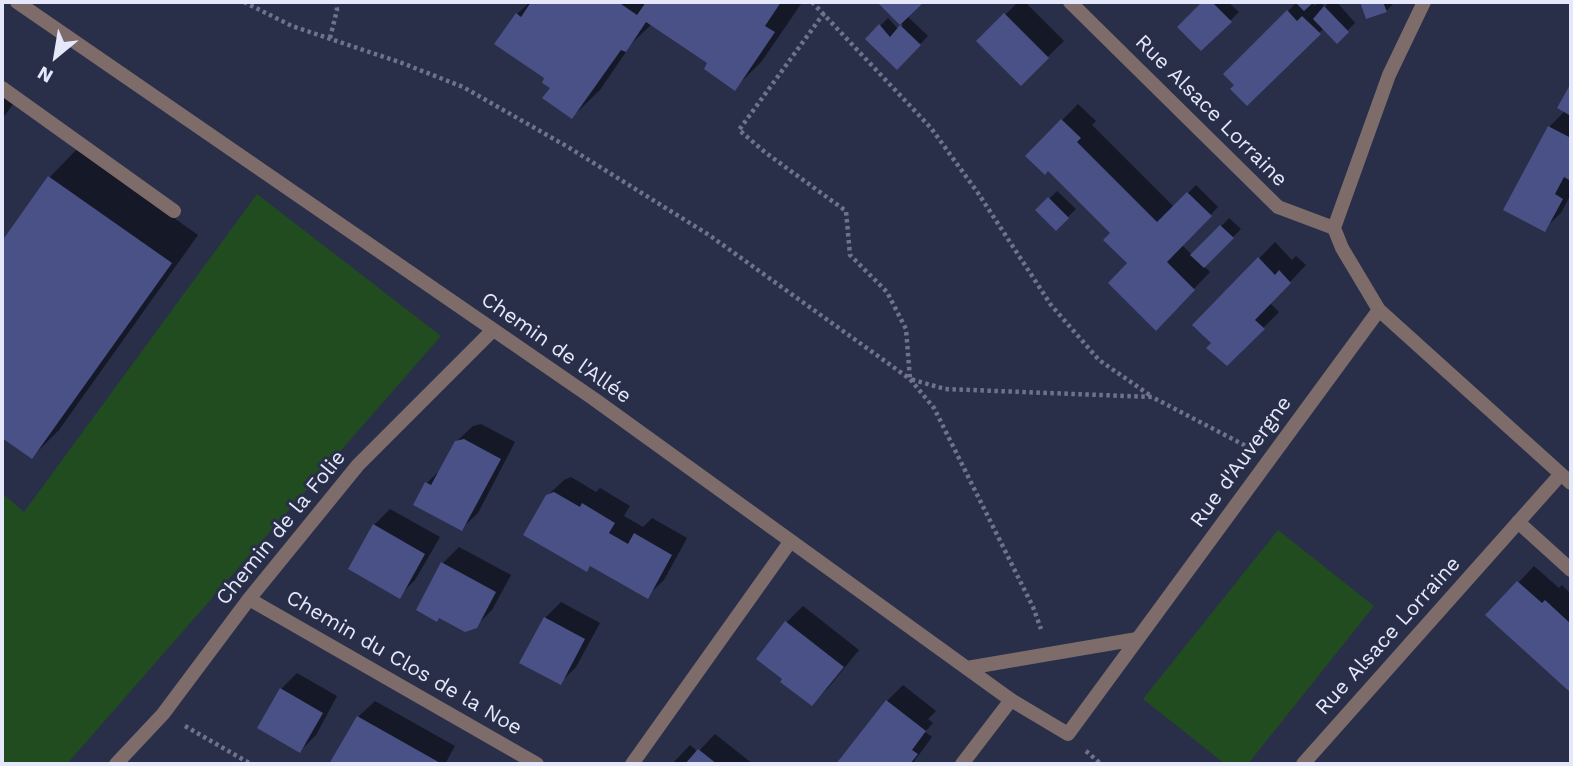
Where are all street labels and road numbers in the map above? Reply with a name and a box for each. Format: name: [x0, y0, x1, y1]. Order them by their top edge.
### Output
street label: Rue Alsace Lorraine: [1130, 30, 1292, 192]
street label: Chemin de l'Allée: [476, 287, 636, 409]
street label: Rue d'Auvergne: [1185, 392, 1297, 532]
street label: Chemin de la Folie: [211, 446, 351, 610]
street label: Rue Alsace Lorraine: [1310, 552, 1466, 720]
street label: Chemin du Clos de la Noe: [282, 585, 526, 741]

